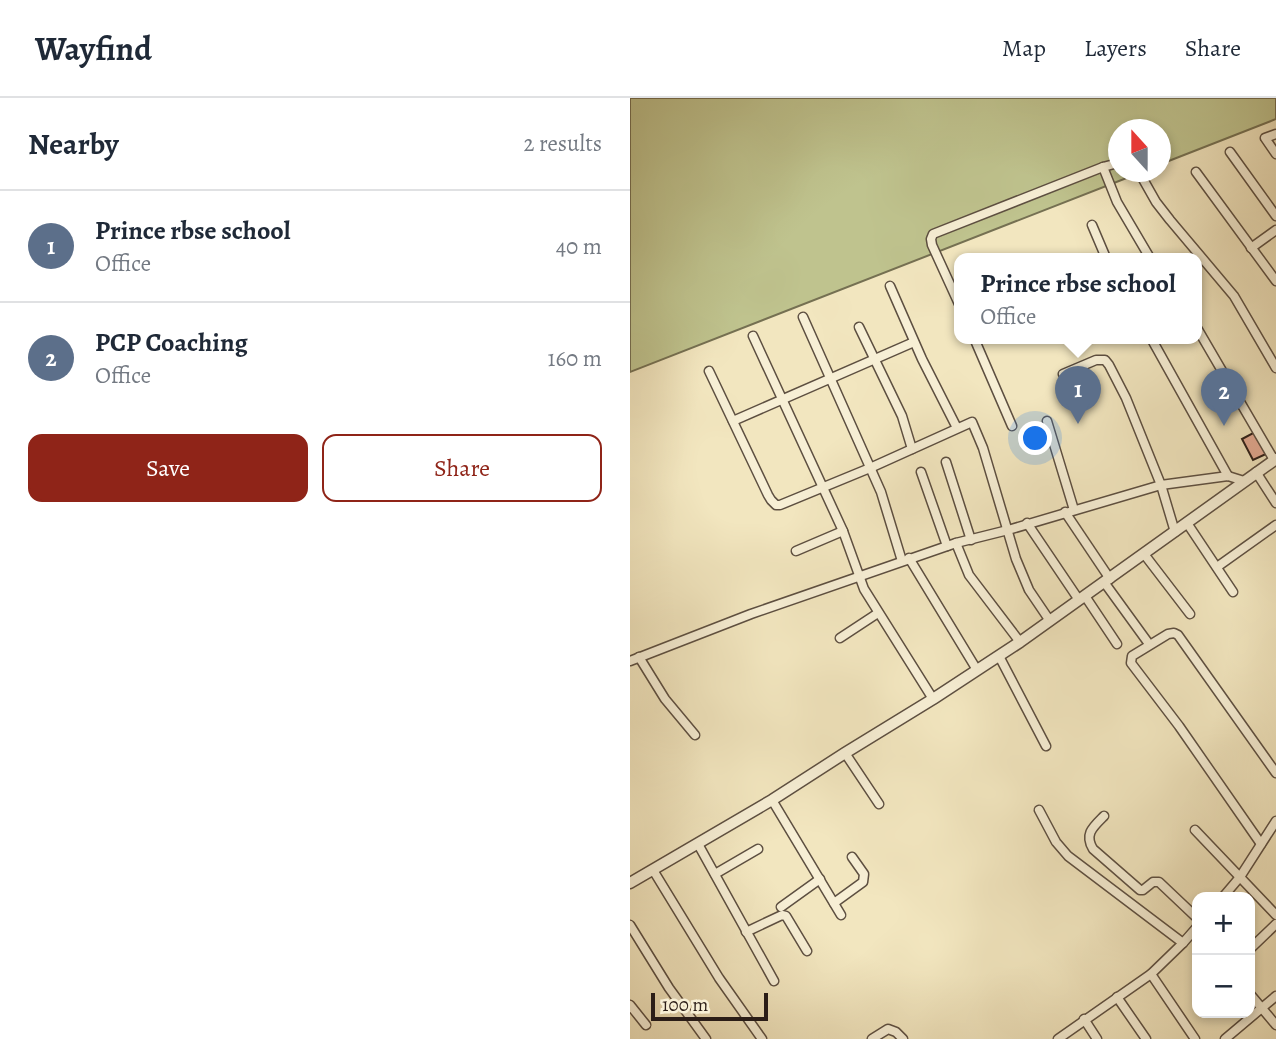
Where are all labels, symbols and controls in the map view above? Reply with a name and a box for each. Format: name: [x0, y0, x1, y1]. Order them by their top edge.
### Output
text: Wayfind: [35, 26, 152, 71]
text: Map: [1002, 32, 1046, 64]
text: Layers: [1084, 32, 1147, 64]
text: Share: [1185, 32, 1241, 64]
north arrow: [1108, 119, 1171, 182]
text: Nearby: [28, 124, 119, 164]
text: 2 results: [524, 128, 602, 159]
text: Prince rbse school: [95, 213, 291, 248]
text: 1: [47, 231, 55, 262]
text: 40 m: [556, 231, 602, 262]
text: Office: [95, 248, 151, 279]
popup: [954, 253, 1202, 344]
text: Prince rbse school: [980, 266, 1176, 301]
text: Office: [980, 301, 1036, 332]
text: PCP Coaching: [95, 325, 248, 360]
text: 2: [45, 343, 57, 374]
text: 160 m: [548, 343, 602, 374]
text: Office: [95, 360, 151, 391]
pin: 1: [1055, 366, 1101, 424]
pin: 2: [1201, 368, 1247, 426]
your location: [1018, 421, 1052, 455]
button: Save: [28, 434, 308, 502]
button: Share: [322, 434, 602, 502]
map controls: [1192, 892, 1255, 1018]
button: +: [1192, 892, 1255, 955]
button: −: [1192, 955, 1255, 1018]
scale bar: [651, 990, 768, 1022]
text: 100 m: [662, 992, 708, 1018]

